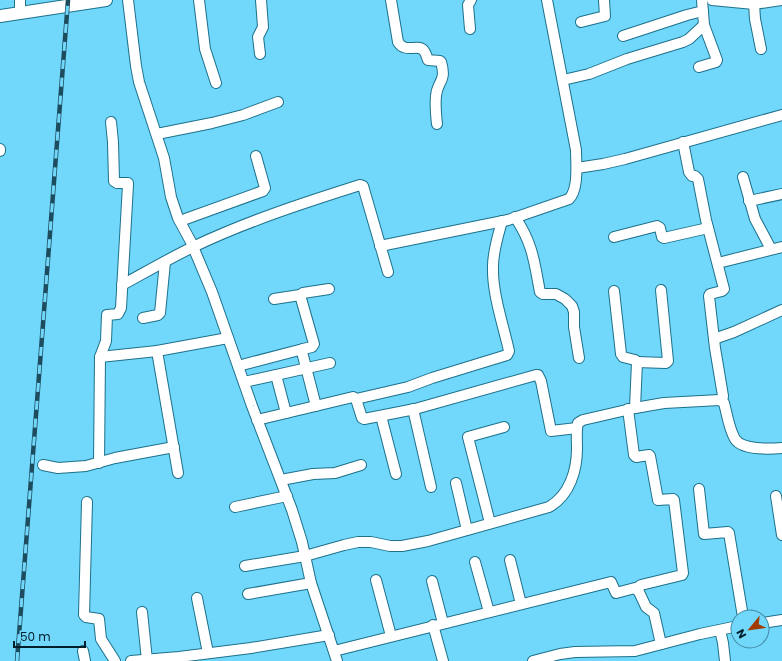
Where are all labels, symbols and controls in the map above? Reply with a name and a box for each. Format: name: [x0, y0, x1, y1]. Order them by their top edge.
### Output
north arrow: [730, 609, 770, 649]
scale bar: [14, 623, 85, 649]
text: N: [732, 626, 750, 641]
text: 50 m: [20, 628, 51, 645]

